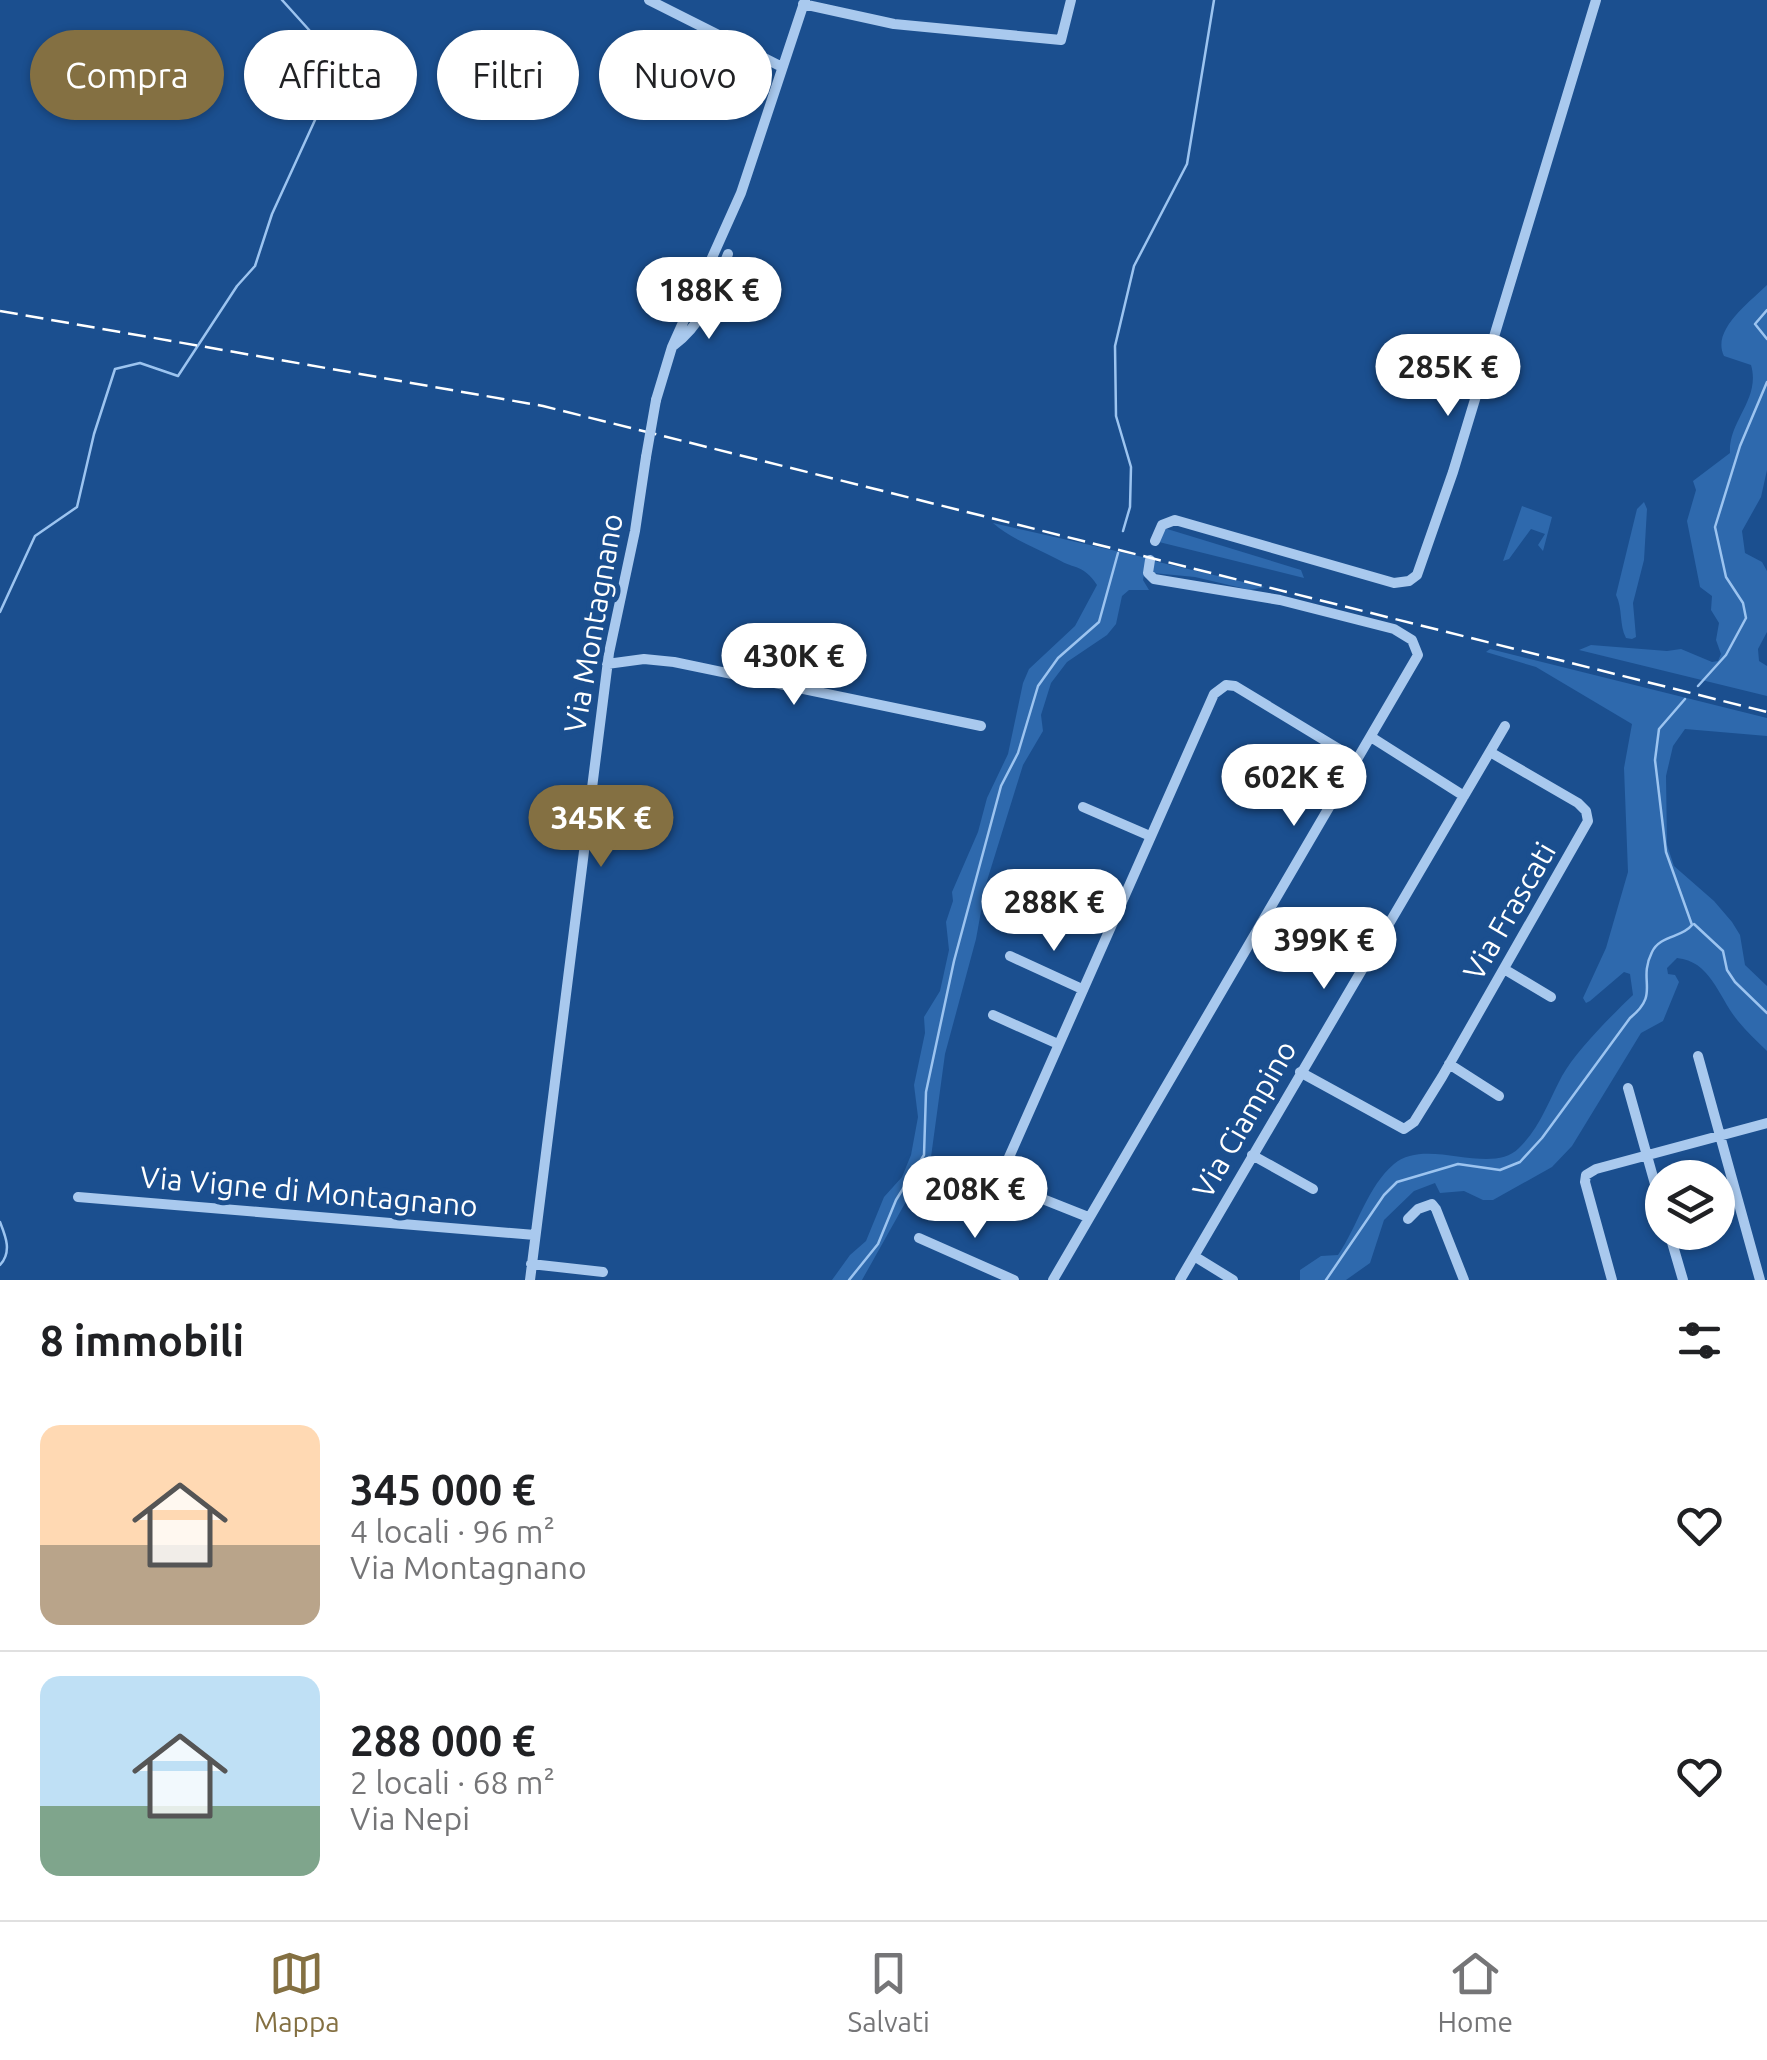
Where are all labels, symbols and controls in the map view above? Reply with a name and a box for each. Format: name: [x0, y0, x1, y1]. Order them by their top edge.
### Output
chip: Compra: [30, 30, 224, 120]
chip: Affitta: [244, 30, 417, 120]
chip: Filtri: [437, 30, 579, 120]
chip: Nuovo: [599, 30, 772, 120]
pin: 188K €: [628, 257, 790, 342]
text: 188K €: [658, 271, 760, 307]
pin: 285K €: [1367, 334, 1529, 419]
text: 285K €: [1397, 348, 1499, 384]
street label: Via Montagnano: [557, 511, 629, 735]
pin: 430K €: [713, 623, 875, 708]
text: 430K €: [743, 637, 845, 673]
pin: 602K €: [1213, 744, 1375, 829]
text: 602K €: [1243, 758, 1345, 794]
pin: 345K €: [520, 785, 682, 870]
text: 345K €: [550, 799, 652, 835]
street label: Via Frascati: [1456, 836, 1562, 986]
pin: 288K €: [973, 869, 1135, 954]
text: 288K €: [1003, 883, 1105, 919]
pin: 399K €: [1243, 907, 1405, 992]
text: 399K €: [1273, 921, 1375, 957]
street label: Via Ciampino: [1185, 1034, 1303, 1204]
pin: 208K €: [894, 1156, 1056, 1241]
street label: Via Vigne di Montagnano: [139, 1159, 479, 1223]
map controls: [1645, 1160, 1735, 1250]
button: layers: [1645, 1160, 1735, 1250]
text: 208K €: [924, 1170, 1026, 1206]
icon: filters: [1672, 1313, 1727, 1368]
text: 8 immobili: [40, 1317, 244, 1364]
icon: home: [120, 1465, 240, 1585]
text: 345 000 €: [350, 1466, 536, 1513]
icon: heart: [1672, 1498, 1727, 1553]
text: 4 locali · 96 m²: [350, 1513, 555, 1549]
text: Via Montagnano: [350, 1549, 587, 1585]
icon: home: [120, 1716, 240, 1836]
text: 288 000 €: [350, 1717, 536, 1764]
icon: heart: [1672, 1749, 1727, 1804]
text: 2 locali · 68 m²: [350, 1764, 555, 1800]
text: Via Nepi: [350, 1800, 470, 1836]
tab: Mappa: [254, 1946, 340, 2037]
tab: Salvati: [848, 1946, 930, 2037]
tab: Home: [1438, 1946, 1513, 2037]

